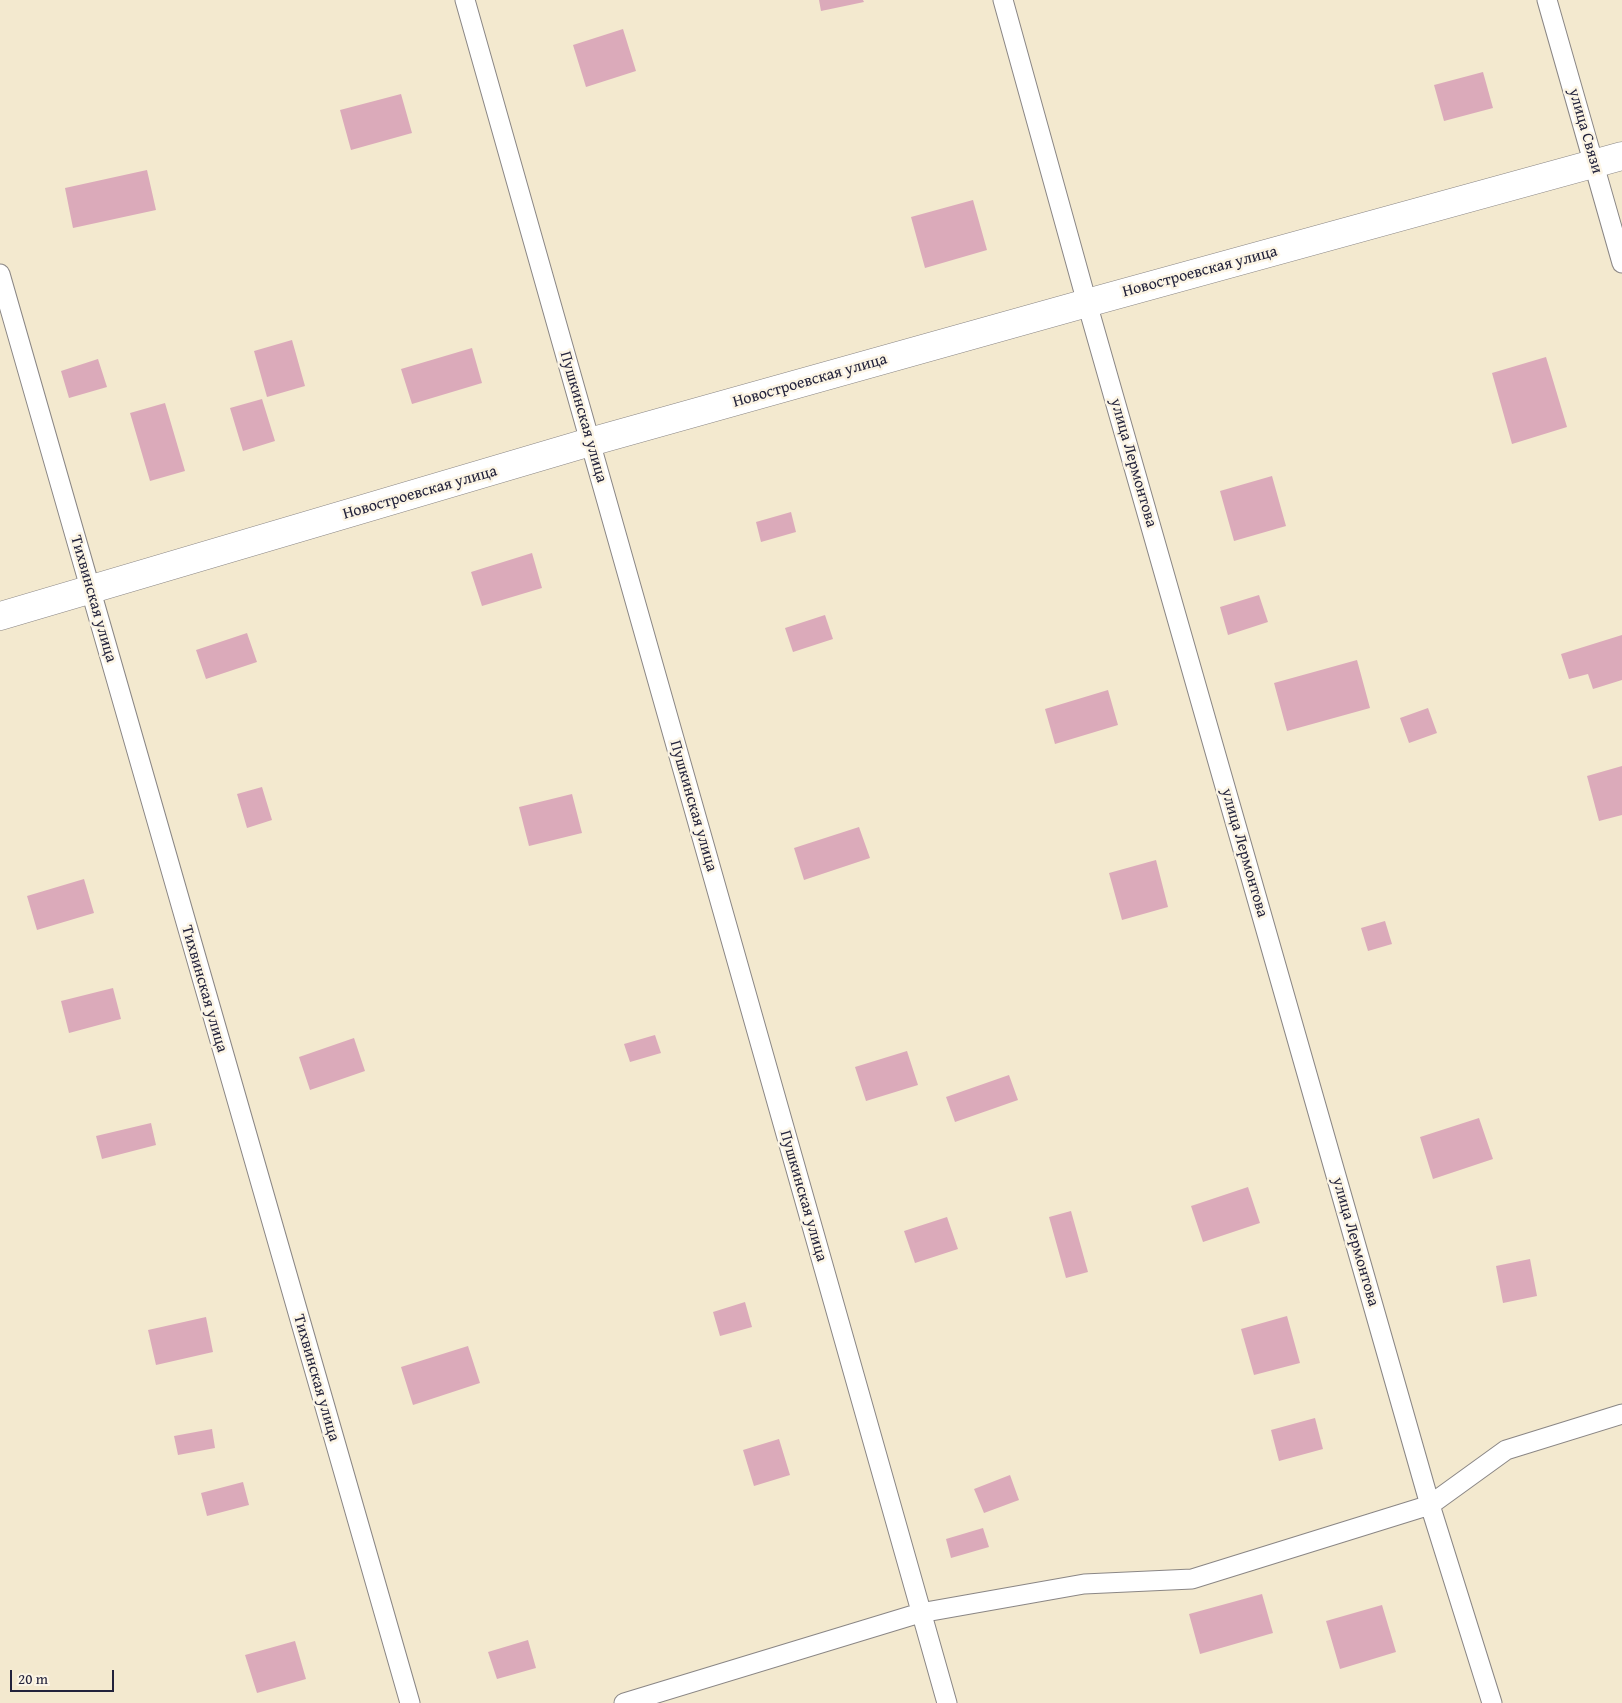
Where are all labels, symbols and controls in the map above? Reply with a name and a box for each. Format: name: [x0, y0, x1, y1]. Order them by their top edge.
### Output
street label: улица Связи: [1564, 86, 1606, 176]
street label: Новостроевская улица: [1120, 242, 1280, 302]
street label: Пушкинская улица: [555, 349, 611, 485]
street label: Новостроевская улица: [731, 350, 889, 412]
street label: улица Лермонтова: [1105, 396, 1161, 530]
street label: Новостроевская улица: [341, 462, 499, 524]
street label: Тихвинская улица: [66, 533, 120, 665]
street label: Пушкинская улица: [665, 738, 721, 874]
street label: улица Лермонтова: [1216, 786, 1272, 920]
street label: Тихвинская улица: [177, 923, 231, 1055]
street label: Пушкинская улица: [775, 1128, 831, 1264]
street label: улица Лермонтова: [1327, 1175, 1383, 1309]
street label: Тихвинская улица: [289, 1312, 343, 1444]
scale bar: [12, 1660, 116, 1692]
text: 20 m: [18, 1668, 48, 1689]

